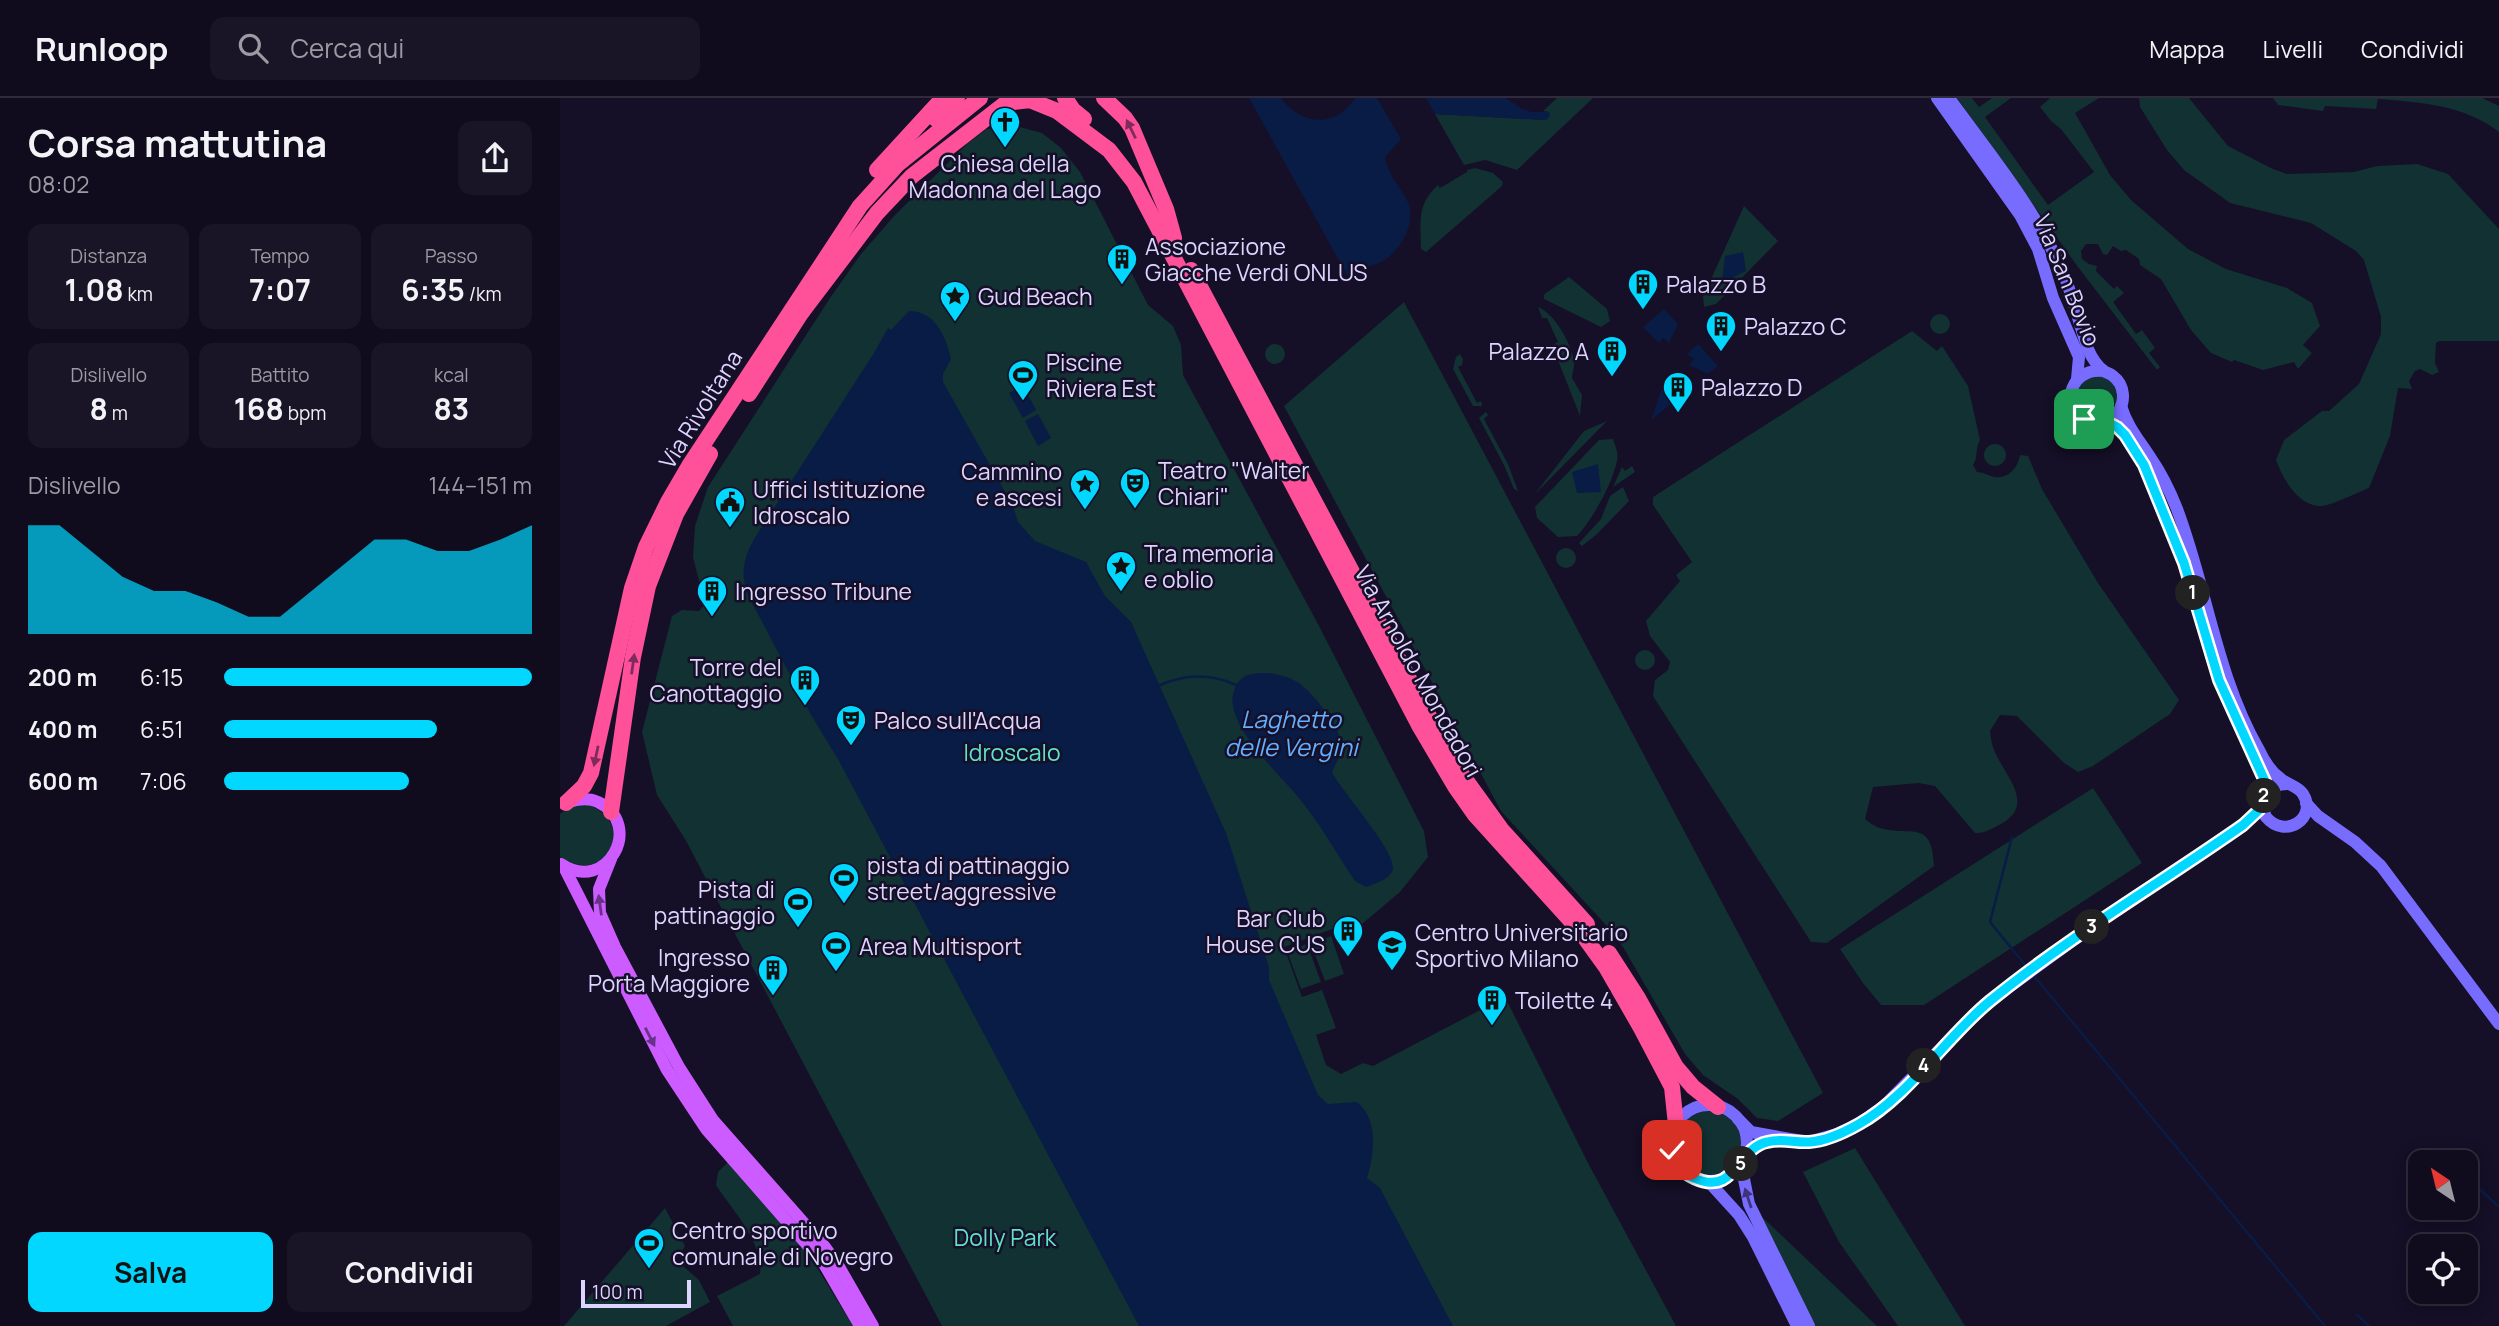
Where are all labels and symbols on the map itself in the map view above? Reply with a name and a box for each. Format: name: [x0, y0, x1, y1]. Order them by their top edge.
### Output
church icon: Chiesa della Madonna del Lago: [988, 105, 1022, 149]
one-way arrow: [1125, 119, 1137, 139]
place label: Chiesa della Madonna del Lago: [909, 147, 1101, 205]
street label: Via San Bovio: [2027, 209, 2109, 351]
place label: Associazione Giacche Verdi ONLUS: [1145, 230, 1368, 288]
building icon: Associazione Giacche Verdi ONLUS: [1105, 242, 1139, 286]
building icon: Palazzo B: [1626, 267, 1660, 311]
place label: Palazzo B: [1666, 268, 1766, 300]
place icon: Gud Beach: [938, 279, 972, 323]
place label: Gud Beach: [978, 280, 1093, 312]
building icon: Palazzo C: [1704, 309, 1738, 353]
place label: Palazzo C: [1744, 310, 1846, 342]
building icon: Palazzo A: [1595, 334, 1629, 378]
place label: Palazzo A: [1489, 335, 1589, 367]
street label: Via Rivoltana: [651, 343, 749, 475]
place label: Piscine Riviera Est: [1046, 346, 1156, 404]
sports icon: Piscine Riviera Est: [1006, 358, 1040, 402]
building icon: Palazzo D: [1661, 370, 1695, 414]
place label: Palazzo D: [1701, 371, 1802, 403]
pin: [2054, 389, 2114, 449]
place label: Teatro "Walter Chiari": [1158, 454, 1309, 512]
place label: Cammino e ascesi: [961, 455, 1062, 513]
theatre icon: Teatro "Walter Chiari": [1118, 466, 1152, 510]
place icon: Cammino e ascesi: [1068, 467, 1102, 511]
place label: Uffici Istituzione Idroscalo: [753, 473, 926, 531]
public building icon: Uffici Istituzione Idroscalo: [713, 485, 747, 529]
place label: Tra memoria e oblio: [1144, 537, 1274, 595]
place icon: Tra memoria e oblio: [1104, 549, 1138, 593]
street label: Via Arnoldo Mondadori: [1347, 559, 1491, 783]
building icon: Ingresso Tribune: [695, 574, 729, 618]
place label: Ingresso Tribune: [735, 575, 912, 607]
pin: 1: [2176, 575, 2210, 610]
place label: Torre del Canottaggio: [650, 651, 782, 709]
one-way arrow: [627, 653, 638, 675]
building icon: Torre del Canottaggio: [788, 663, 822, 707]
water label: Laghetto delle Vergini: [1224, 702, 1361, 763]
theatre icon: Palco sull'Acqua: [834, 703, 868, 747]
place label: Palco sull'Acqua: [874, 704, 1041, 736]
park label: Idroscalo: [963, 736, 1061, 768]
one-way arrow: [590, 745, 601, 767]
pin: 2: [2246, 778, 2282, 814]
place label: pista di pattinaggio street/aggressive: [867, 849, 1070, 907]
sports icon: pista di pattinaggio street/aggressive: [827, 861, 861, 905]
place label: Pista di pattinaggio: [654, 873, 775, 931]
sports icon: Pista di pattinaggio: [781, 885, 815, 929]
one-way arrow: [594, 894, 605, 916]
place label: Bar Club House CUS: [1206, 902, 1325, 960]
pin: 3: [2074, 910, 2110, 944]
building icon: Bar Club House CUS: [1331, 914, 1365, 958]
place label: Centro Universitario Sportivo Milano: [1415, 916, 1628, 974]
school or university icon: Centro Universitario Sportivo Milano: [1375, 928, 1409, 972]
sports icon: Area Multisport: [819, 929, 853, 973]
place label: Area Multisport: [859, 930, 1022, 962]
place label: Ingresso Porta Maggiore: [588, 941, 750, 999]
building icon: Ingresso Porta Maggiore: [756, 953, 790, 997]
building icon: Toilette 4: [1475, 983, 1509, 1027]
place label: Toilette 4: [1515, 984, 1613, 1016]
one-way arrow: [644, 1027, 655, 1047]
pin: 4: [1906, 1048, 1942, 1084]
pin: [1642, 1120, 1702, 1180]
pin: 5: [1724, 1146, 1758, 1182]
north arrow: [2408, 1150, 2478, 1220]
one-way arrow: [1742, 1188, 1753, 1209]
place label: Centro sportivo comunale di Novegro: [672, 1214, 893, 1272]
park label: Dolly Park: [954, 1221, 1057, 1253]
sports icon: Centro sportivo comunale di Novegro: [632, 1226, 666, 1270]
scale bar: [581, 1277, 691, 1309]

